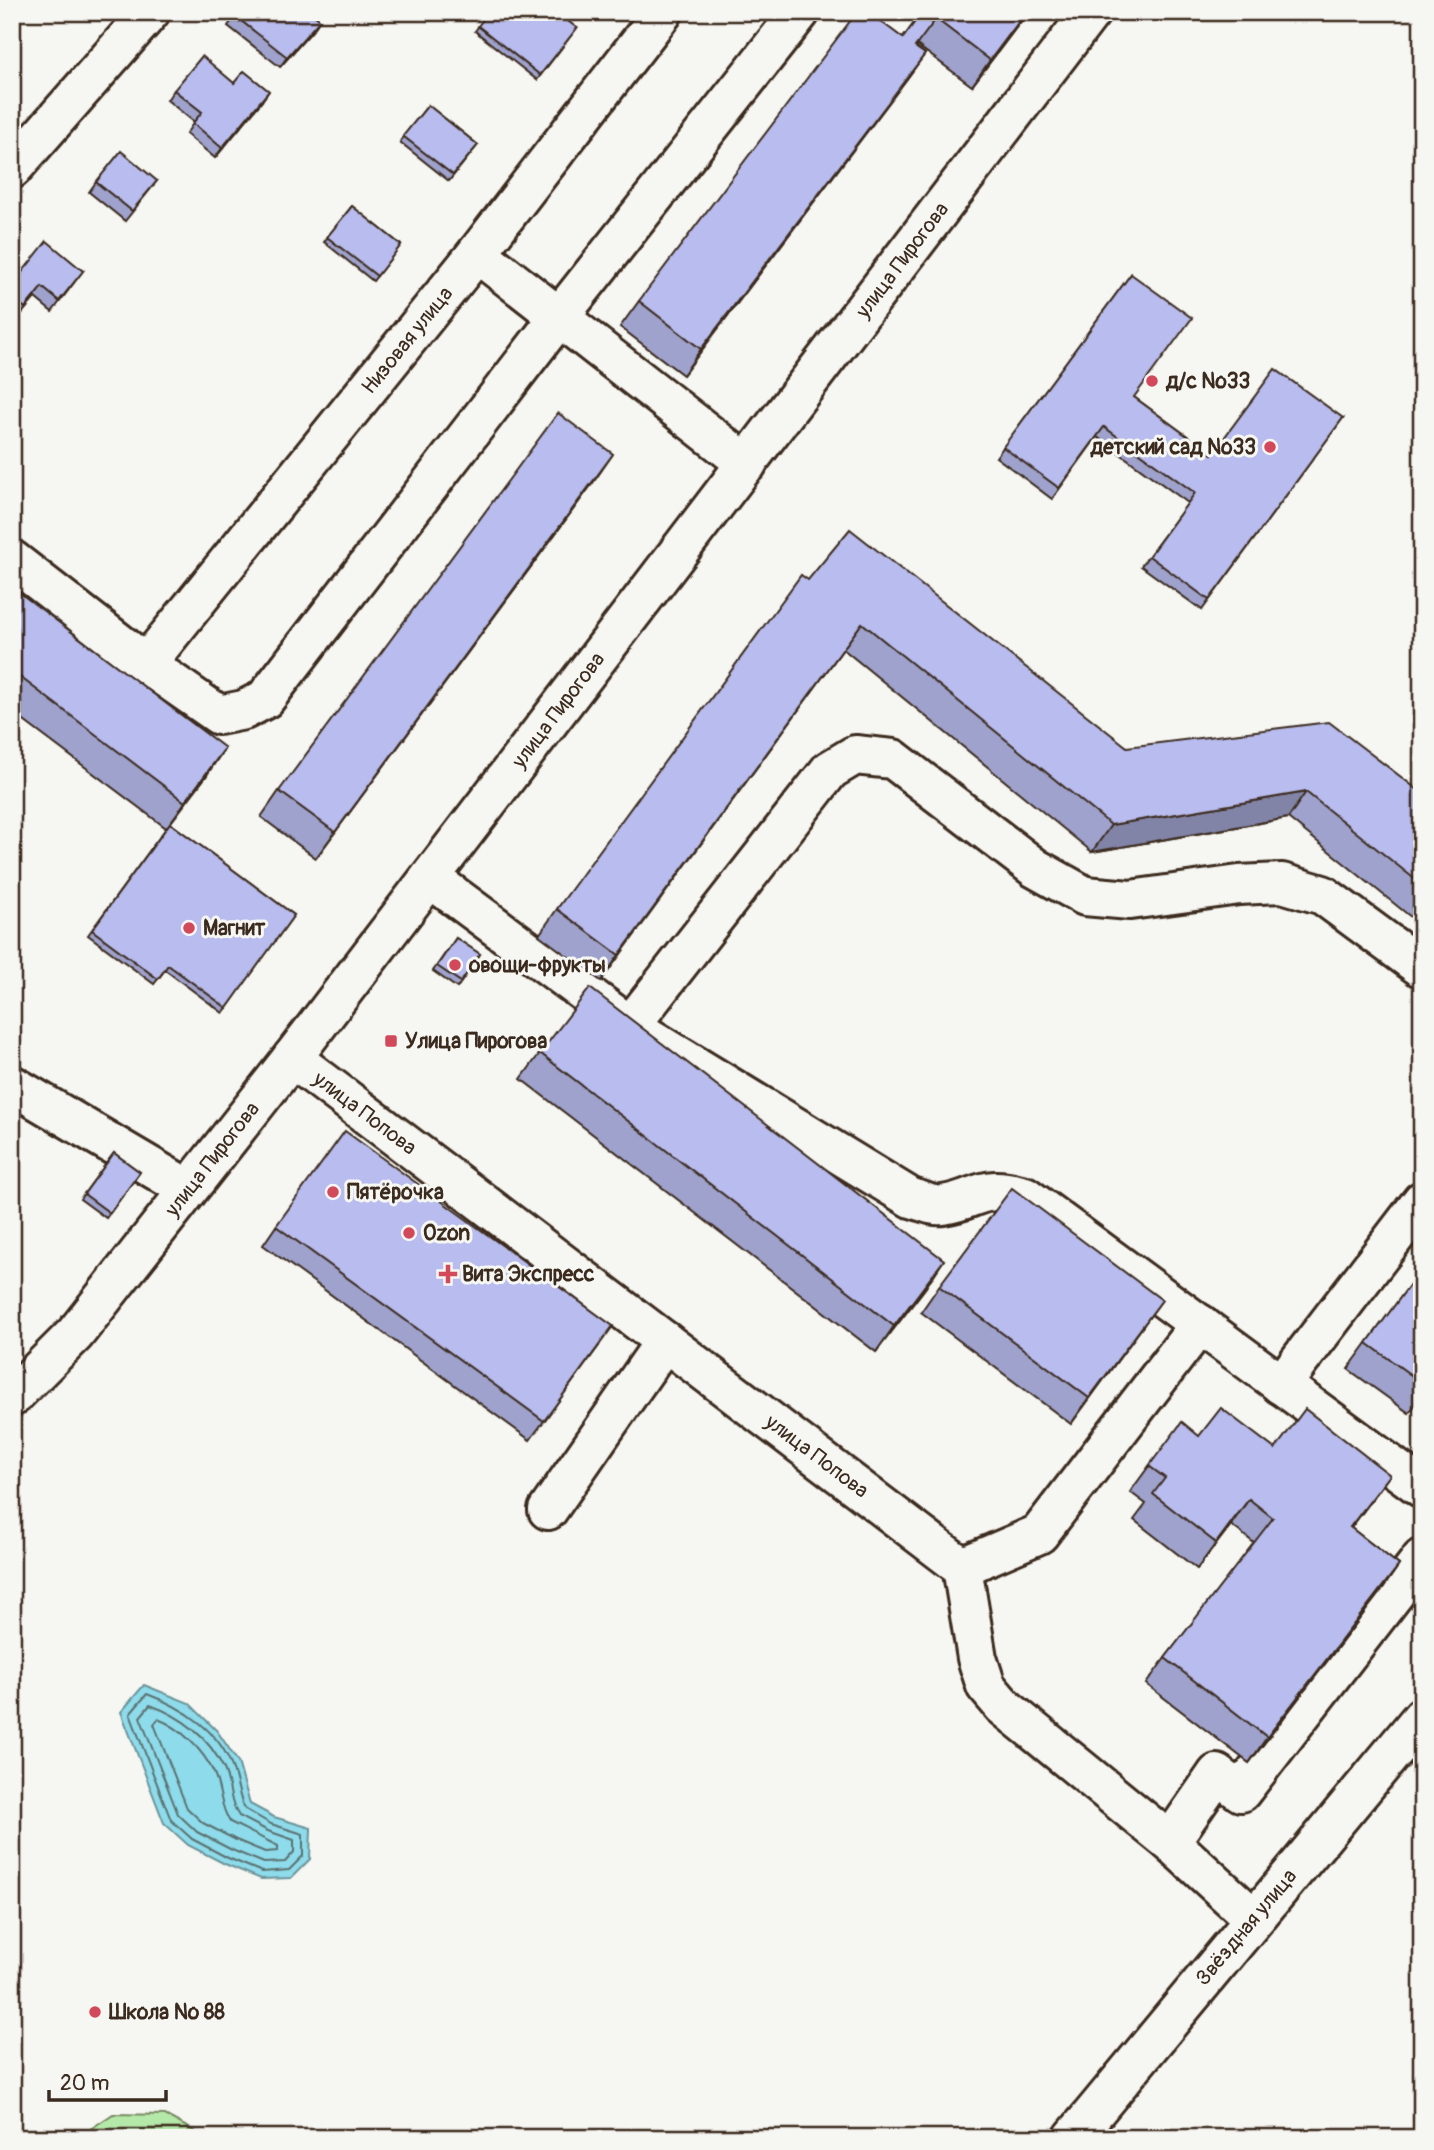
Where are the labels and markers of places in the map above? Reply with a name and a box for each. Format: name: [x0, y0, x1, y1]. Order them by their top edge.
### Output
place label: д/с №33: [1165, 368, 1250, 395]
marker: д/с №33: [1144, 373, 1160, 389]
place label: детский сад №33: [1090, 434, 1256, 461]
marker: детский сад №33: [1262, 439, 1278, 455]
place label: Магнит: [203, 915, 266, 942]
marker: Магнит: [181, 920, 197, 936]
place label: овощи-фрукты: [468, 952, 606, 979]
marker: овощи-фрукты: [447, 957, 463, 973]
place label: Улица Пирогова: [405, 1028, 547, 1055]
marker: Улица Пирогова: [383, 1033, 399, 1049]
place label: Пятёрочка: [347, 1179, 444, 1206]
marker: Пятёрочка: [325, 1184, 341, 1200]
place label: Ozon: [423, 1220, 470, 1247]
marker: Ozon: [401, 1225, 417, 1241]
place label: Вита Экспресс: [462, 1261, 595, 1288]
marker: Вита Экспресс: [440, 1266, 456, 1282]
place label: Школа № 88: [108, 1999, 225, 2026]
marker: Школа № 88: [87, 2004, 103, 2020]

